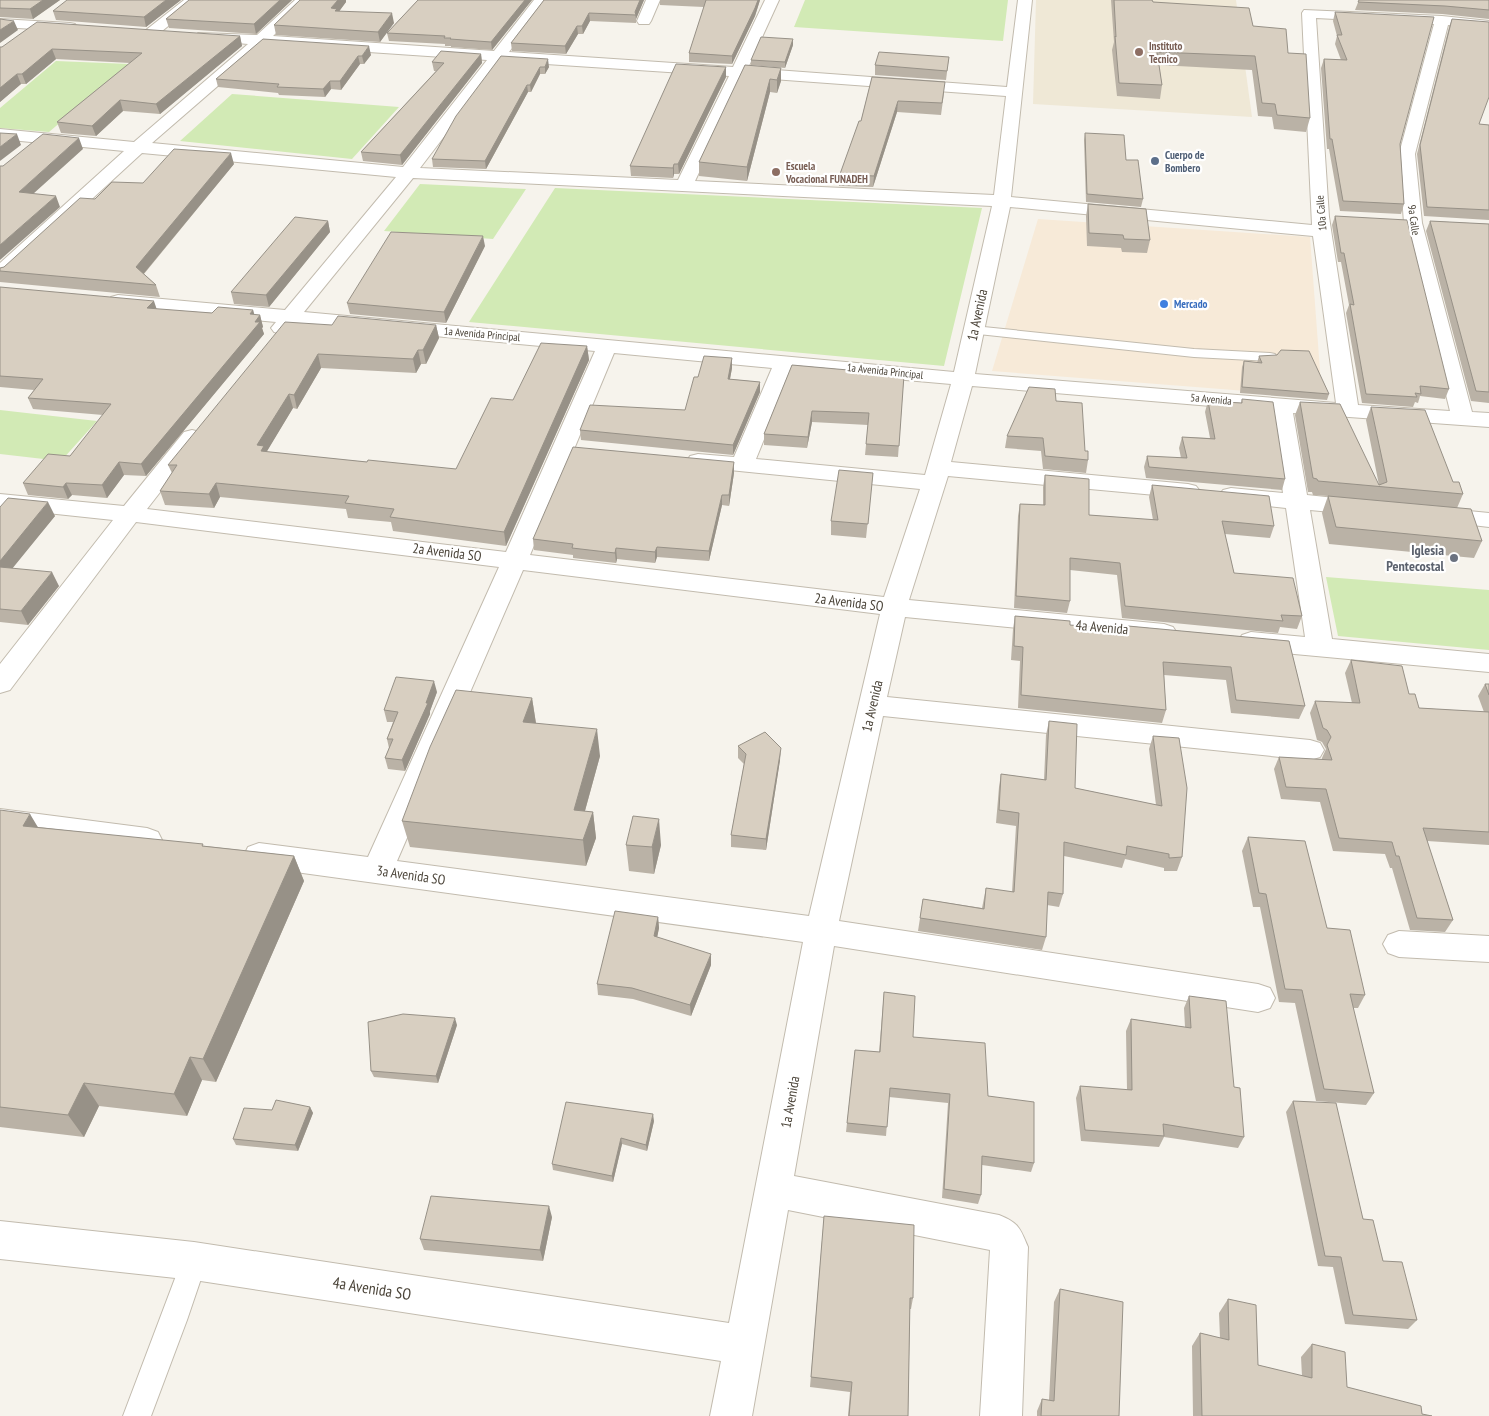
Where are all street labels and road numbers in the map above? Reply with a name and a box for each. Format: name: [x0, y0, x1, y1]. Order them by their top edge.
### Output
street label: 10a Calle: [1312, 194, 1330, 231]
street label: 9a Calle: [1405, 204, 1423, 237]
street label: 1a Avenida: [963, 287, 991, 343]
street label: 1a Avenida Principal: [443, 324, 521, 344]
street label: 1a Avenida Principal: [846, 360, 924, 382]
street label: 5a Avenida: [1190, 390, 1232, 408]
street label: 2a Avenida SO: [411, 539, 483, 565]
street label: 2a Avenida SO: [813, 589, 885, 615]
street label: 4a Avenida: [1075, 616, 1129, 638]
street label: 1a Avenida: [857, 678, 887, 734]
street label: 3a Avenida SO: [375, 861, 447, 889]
street label: 1a Avenida: [777, 1074, 803, 1130]
street label: 4a Avenida SO: [331, 1272, 413, 1304]

